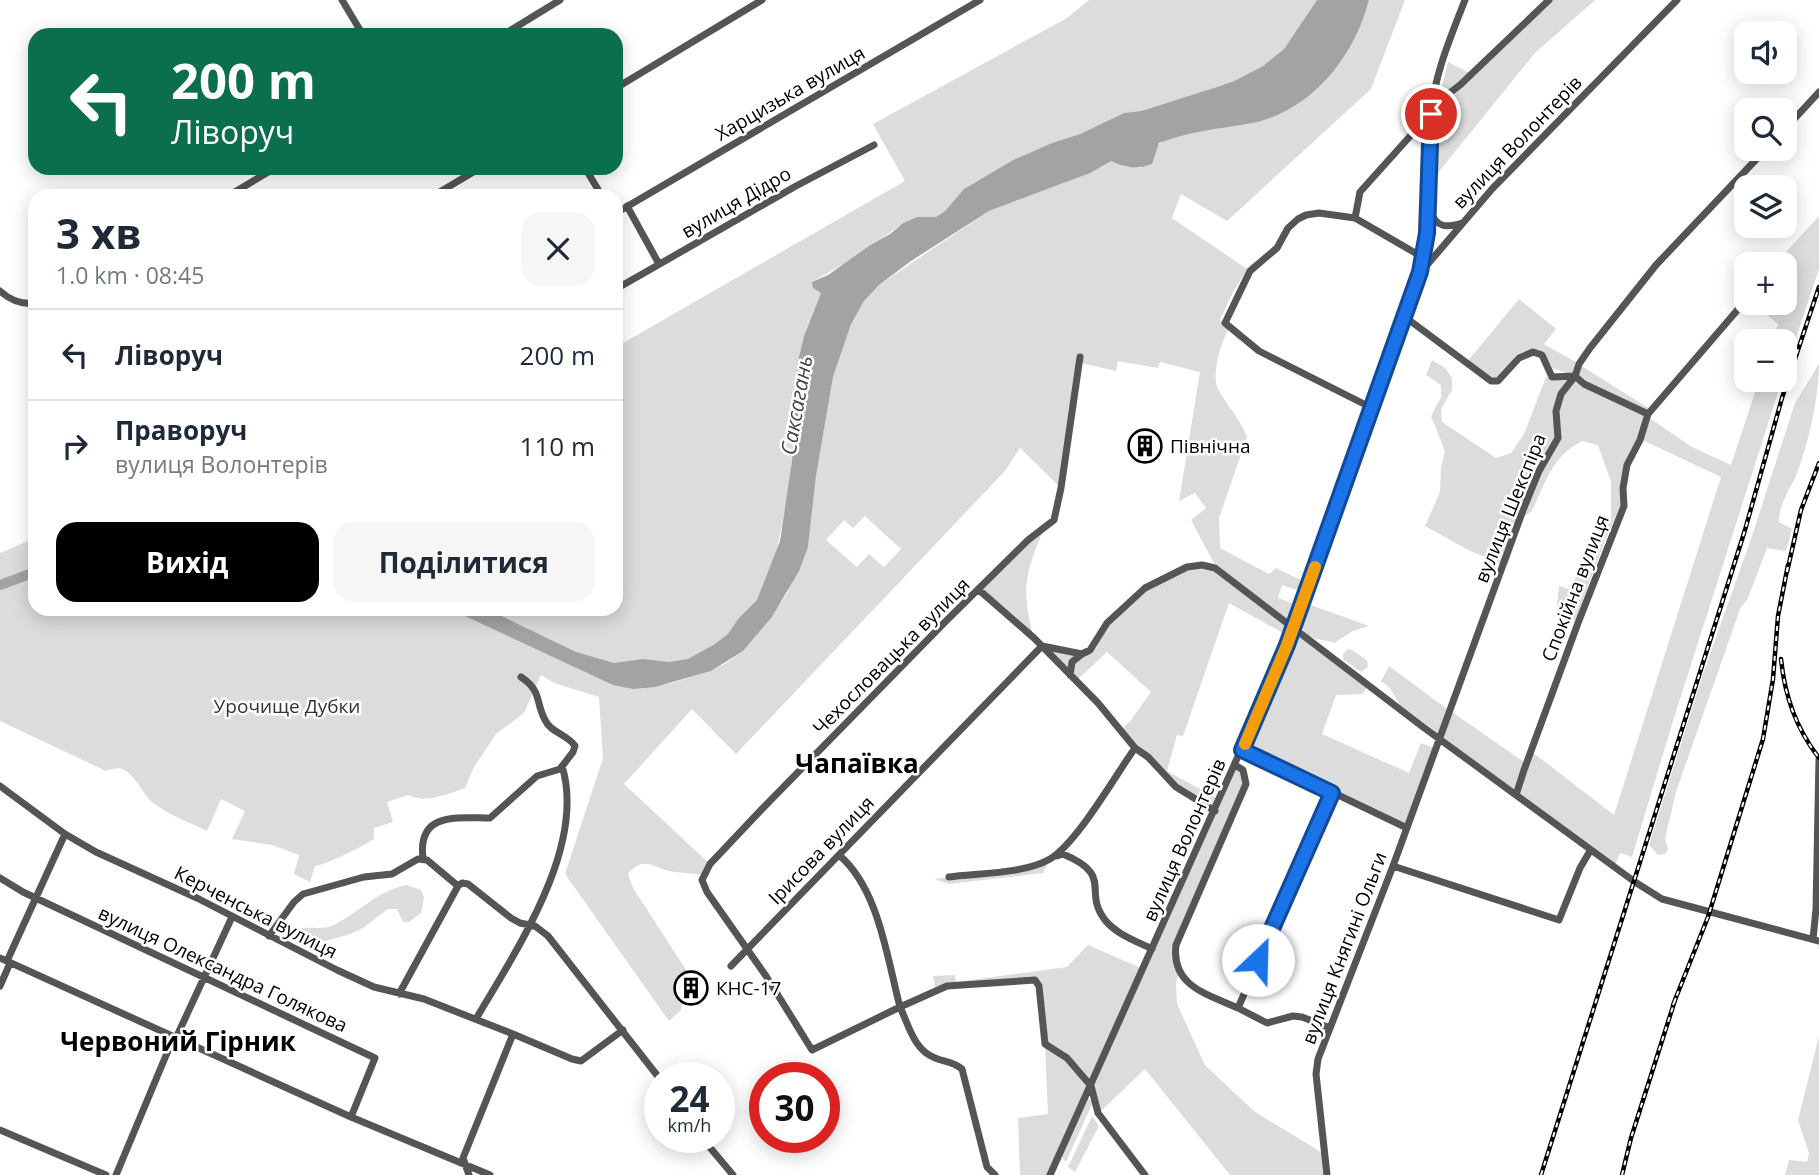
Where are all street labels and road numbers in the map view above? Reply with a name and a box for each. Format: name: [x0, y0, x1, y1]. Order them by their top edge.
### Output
street label: Харцизька вулиця: [710, 40, 870, 146]
street label: вулиця Волонтерів: [1447, 70, 1587, 214]
street label: вулиця Дідро: [676, 160, 796, 244]
street label: вулиця Шекспіра: [1468, 430, 1552, 586]
street label: Спокійна вулиця: [1535, 511, 1615, 665]
street label: Чехословацька вулиця: [807, 572, 975, 740]
street label: вулиця Волонтерів: [1136, 754, 1232, 926]
street label: Ірисова вулиця: [762, 790, 880, 910]
street label: вулиця Княгині Ольги: [1295, 848, 1393, 1048]
street label: Керченська вулиця: [170, 860, 342, 964]
street label: вулиця Олександра Голякова: [94, 900, 352, 1038]

